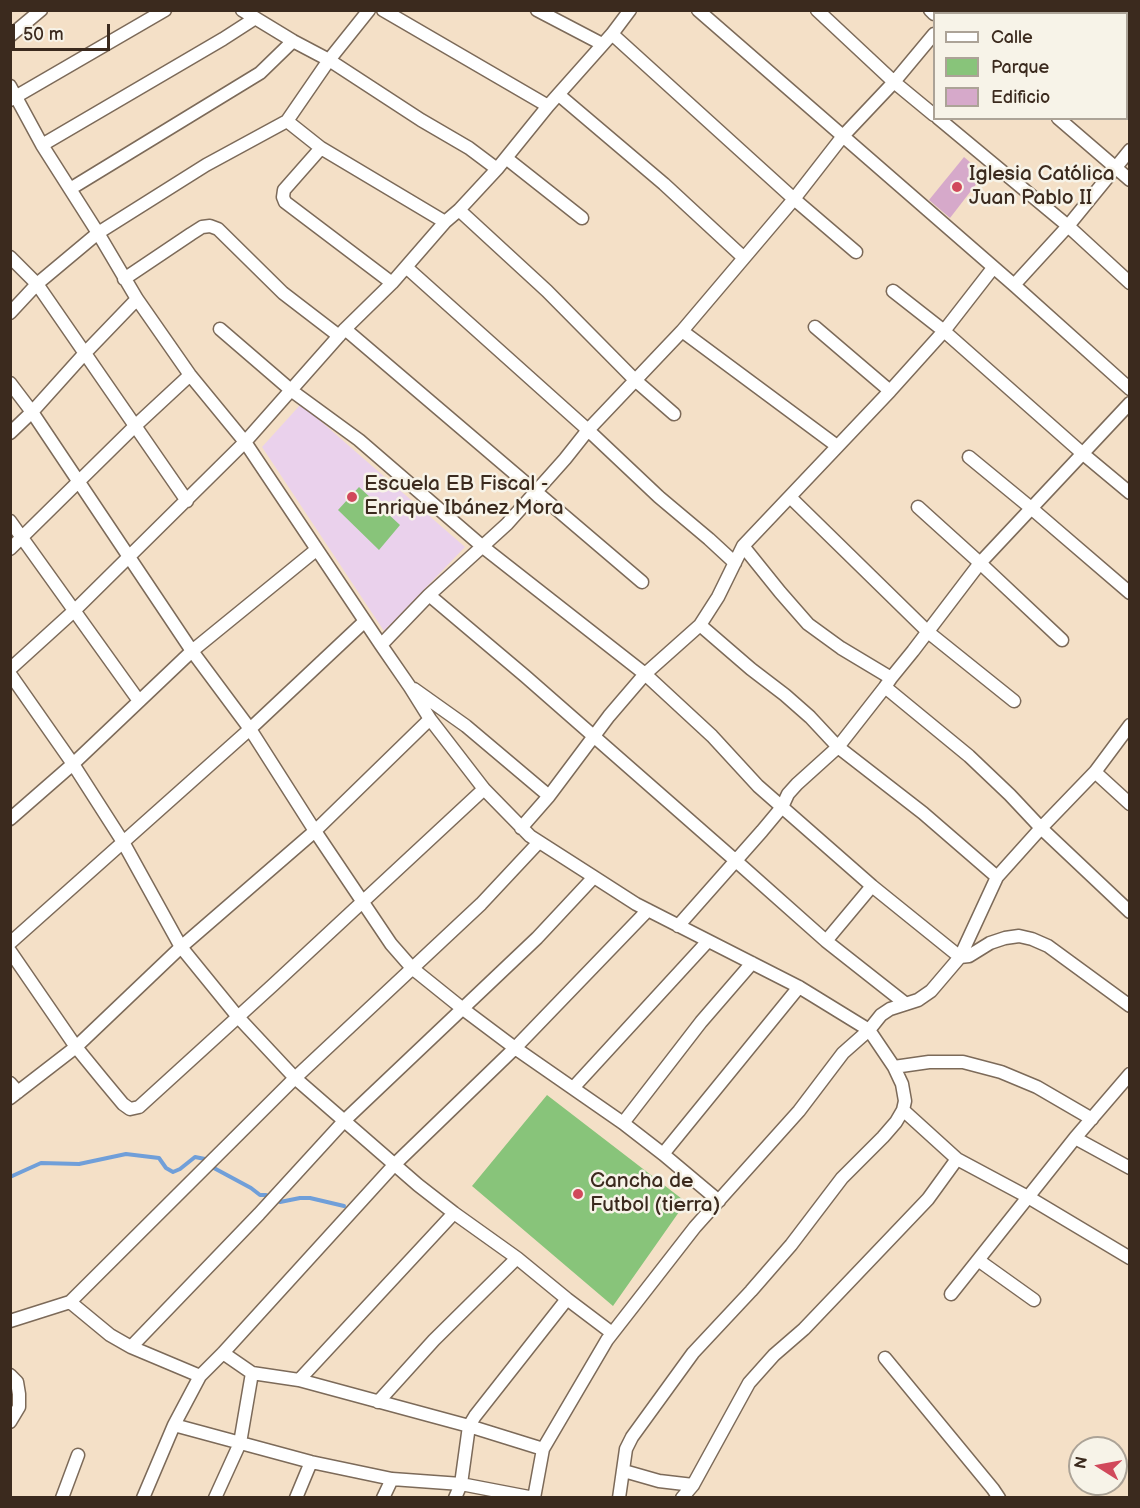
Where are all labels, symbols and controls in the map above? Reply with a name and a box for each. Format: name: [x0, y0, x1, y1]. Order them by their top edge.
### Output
scale bar: [15, 12, 112, 50]
legend: [933, 12, 1128, 120]
text: 50 m: [23, 24, 64, 45]
text: Calle: [991, 27, 1033, 48]
text: Parque: [991, 57, 1049, 78]
text: Edificio: [991, 87, 1050, 108]
place label: Iglesia Católica Juan Pablo II: [969, 162, 1115, 212]
marker: Iglesia Católica Juan Pablo II: [950, 180, 964, 194]
place label: Escuela EB Fiscal - Enrique Ibánez Mora: [364, 472, 564, 522]
marker: Escuela EB Fiscal - Enrique Ibánez Mora: [345, 490, 359, 504]
place label: Cancha de Futbol (tierra): [590, 1169, 720, 1219]
marker: Cancha de Futbol (tierra): [571, 1187, 585, 1201]
north arrow: [1068, 1436, 1128, 1496]
text: N: [1071, 1455, 1092, 1471]

